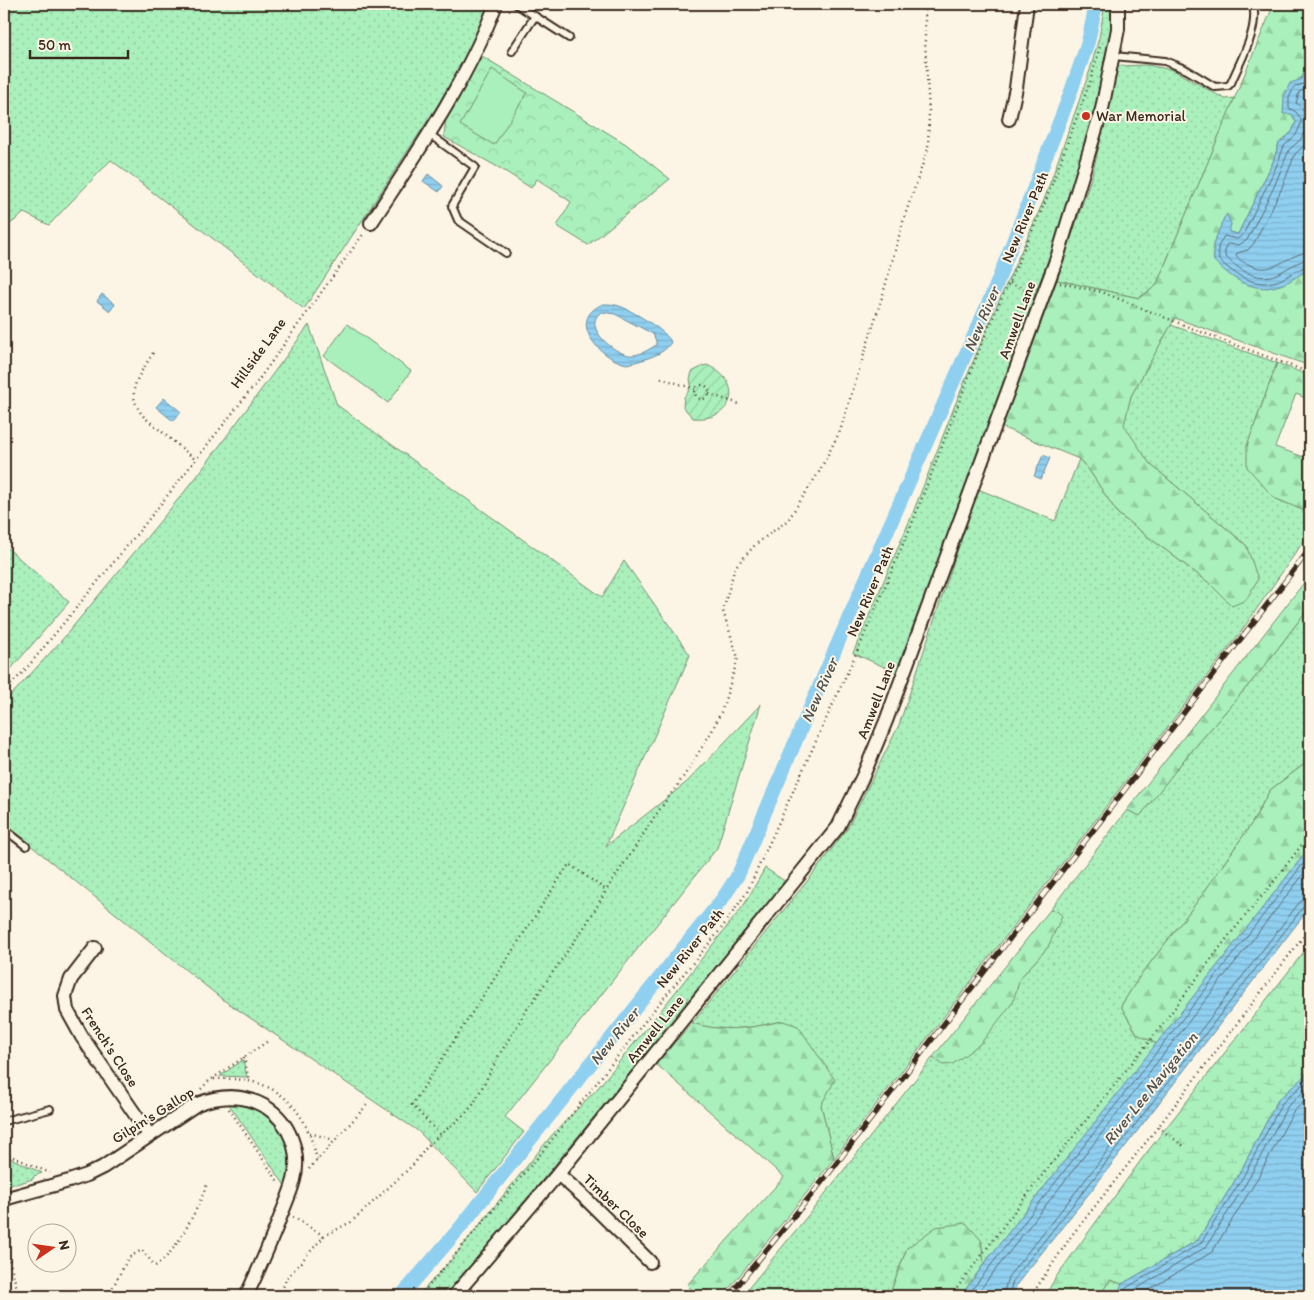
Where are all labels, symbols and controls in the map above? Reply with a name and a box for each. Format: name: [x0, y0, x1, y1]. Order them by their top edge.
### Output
scale bar: [30, 28, 128, 60]
text: 50 m: [38, 36, 71, 54]
place label: War Memorial: [1096, 107, 1187, 125]
marker: War Memorial: [1080, 110, 1092, 122]
street label: New River Path: [998, 168, 1052, 265]
street label: Amwell Lane: [995, 279, 1039, 361]
water label: New River: [959, 282, 1004, 354]
street label: Hillside Lane: [226, 314, 290, 392]
street label: New River Path: [843, 542, 897, 639]
water label: New River: [797, 654, 843, 725]
street label: Amwell Lane: [853, 659, 899, 741]
street label: New River Path: [652, 904, 728, 991]
street label: Amwell Lane: [622, 992, 688, 1066]
water label: New River: [585, 1002, 644, 1069]
street label: French's Close: [77, 1004, 143, 1090]
water label: River Lee Navigation: [1099, 1028, 1202, 1148]
street label: Gilpin's Gallop: [109, 1083, 197, 1147]
street label: Timber Close: [579, 1170, 653, 1242]
north arrow: [28, 1222, 78, 1272]
text: N: [55, 1239, 74, 1252]

